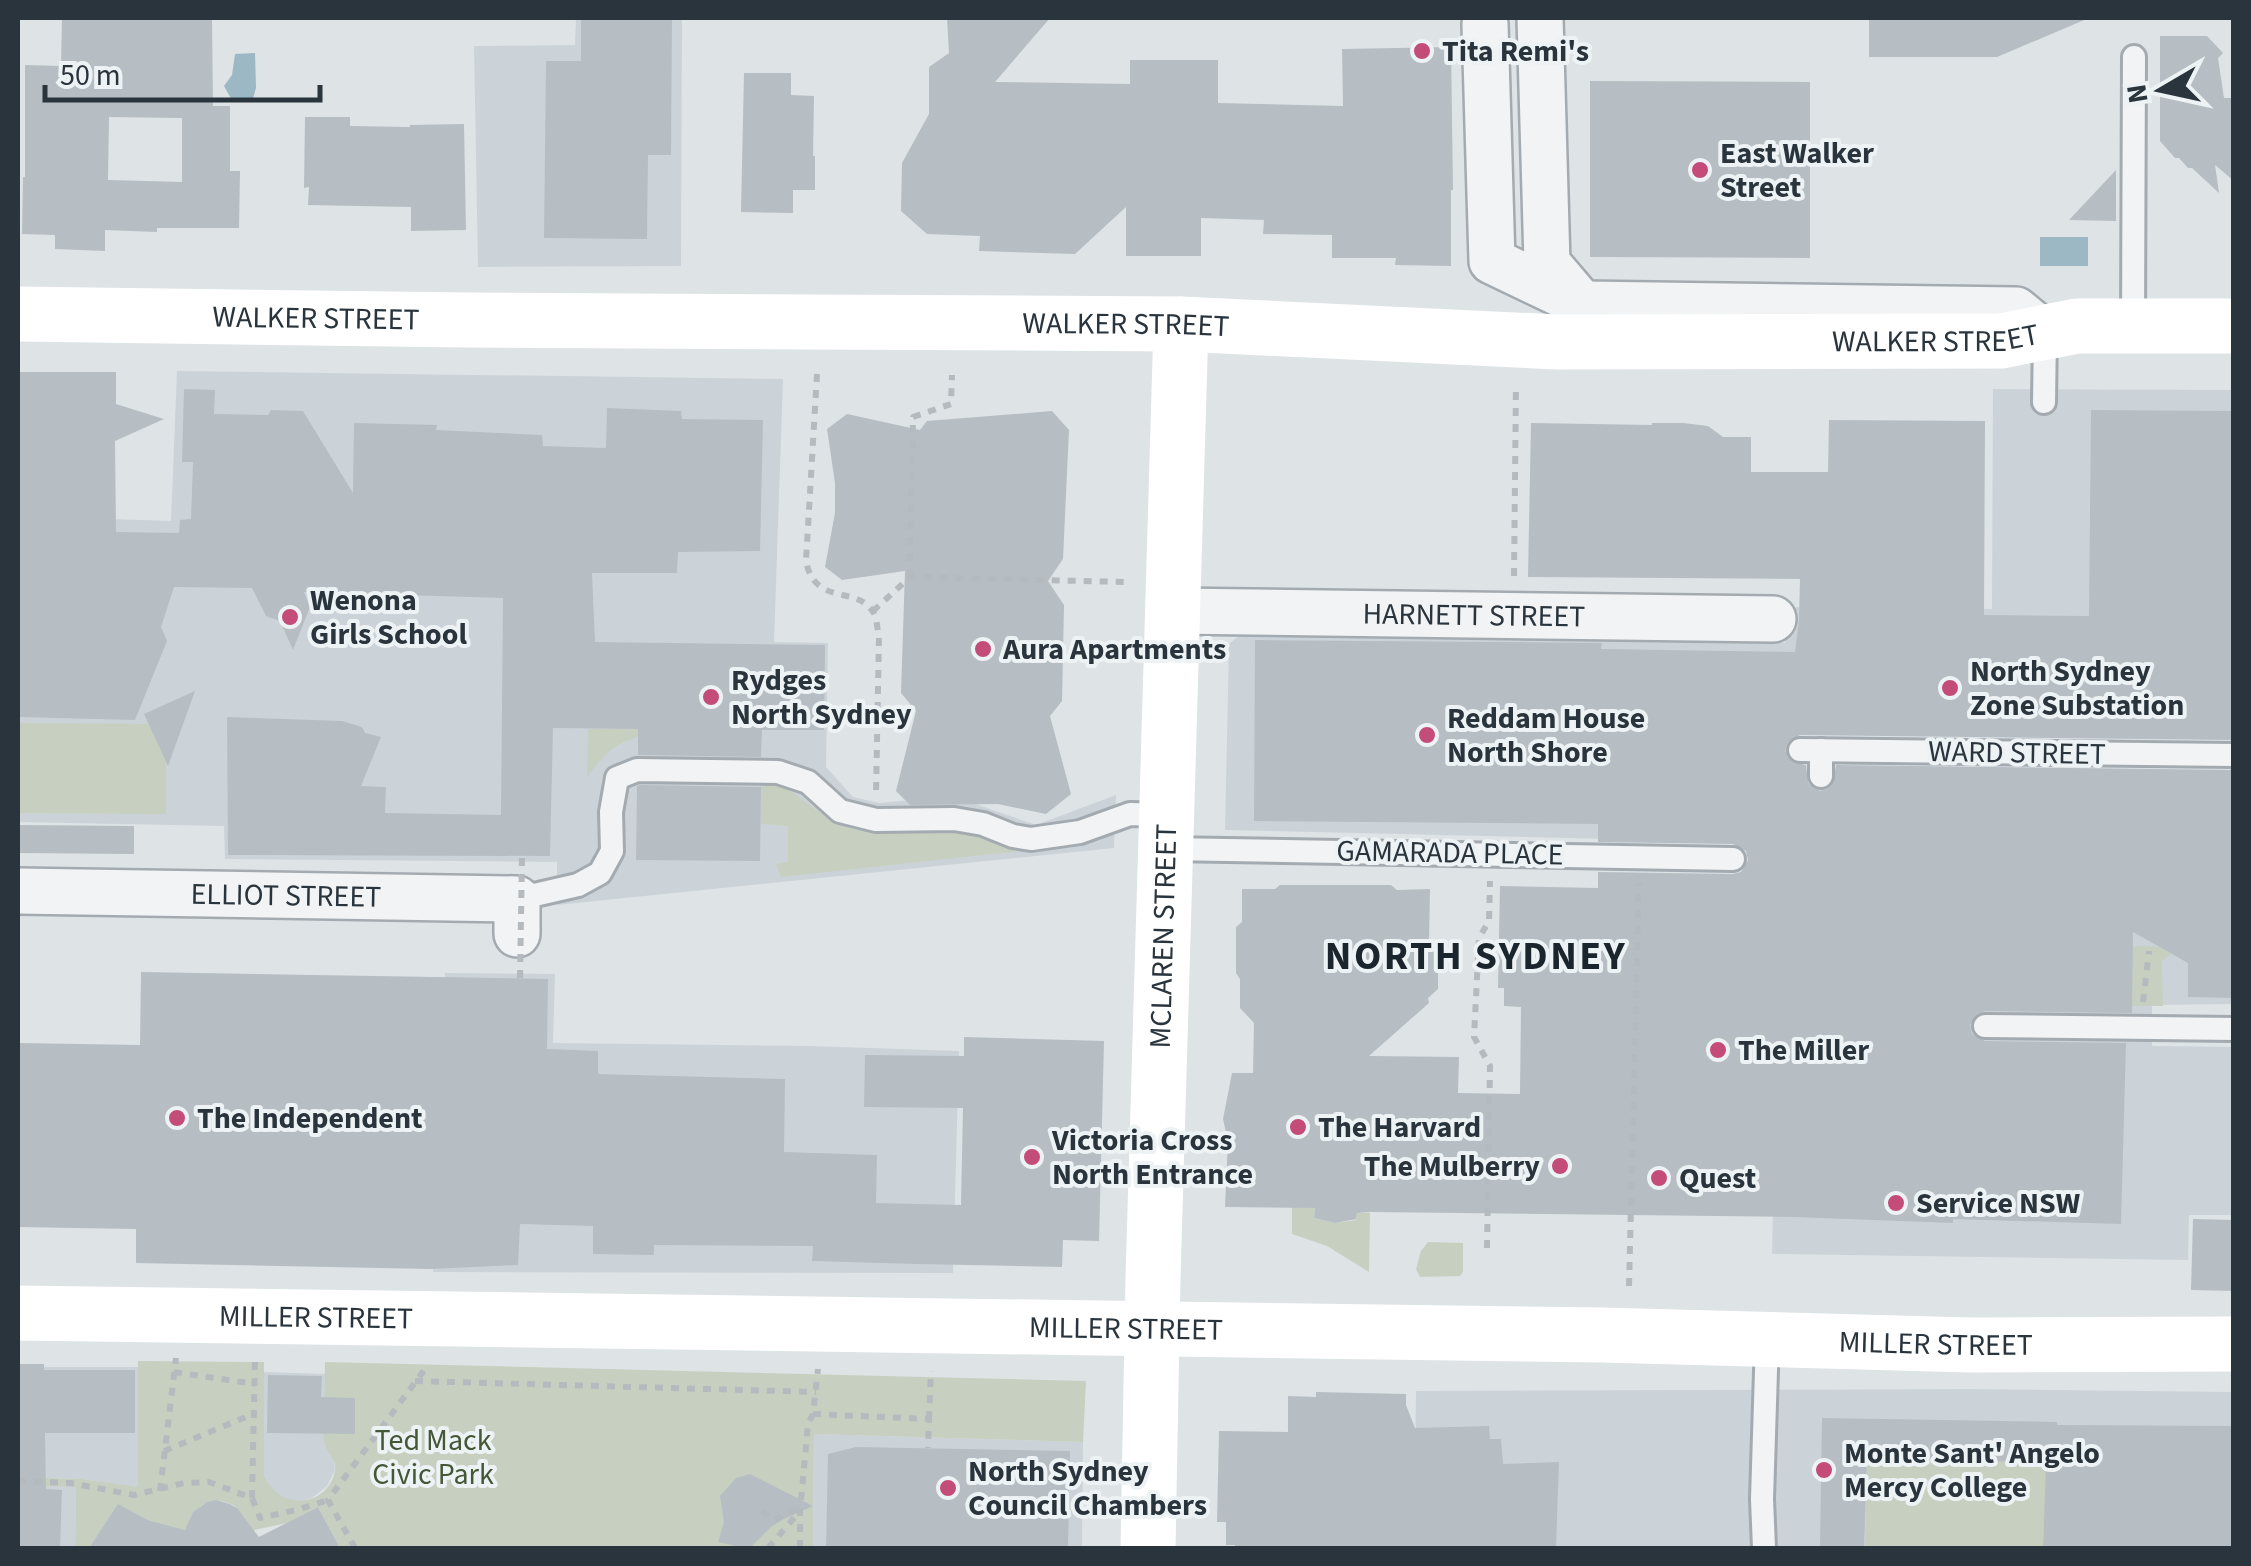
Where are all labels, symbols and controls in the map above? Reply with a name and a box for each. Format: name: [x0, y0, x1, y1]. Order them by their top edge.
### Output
place label: Tita Remi's: [1442, 30, 1589, 73]
scale bar: [45, 40, 320, 102]
marker: Tita Remi's: [1411, 40, 1433, 62]
north arrow: [2111, 40, 2211, 140]
text: 50 m: [60, 54, 121, 97]
text: N: [2116, 81, 2159, 106]
place label: East Walker Street: [1720, 132, 1874, 209]
marker: East Walker Street: [1689, 159, 1711, 181]
street label: WALKER STREET: [212, 295, 420, 341]
street label: WALKER STREET: [1022, 302, 1230, 348]
street label: WALKER STREET: [1832, 313, 2042, 363]
place label: Wenona Girls School: [310, 579, 467, 656]
street label: HARNETT STREET: [1362, 592, 1586, 638]
marker: Wenona Girls School: [279, 606, 301, 628]
place label: Aura Apartments: [1002, 628, 1226, 671]
marker: Aura Apartments: [972, 638, 994, 660]
place label: North Sydney Zone Substation: [1970, 650, 2184, 727]
place label: Rydges North Sydney: [731, 659, 912, 736]
marker: North Sydney Zone Substation: [1939, 677, 1961, 699]
marker: Rydges North Sydney: [700, 686, 722, 708]
place label: Reddam House North Shore: [1447, 697, 1645, 774]
marker: Reddam House North Shore: [1416, 724, 1438, 746]
street label: WARD STREET: [1928, 730, 2106, 776]
street label: MCLAREN STREET: [1138, 823, 1188, 1049]
street label: GAMARADA PLACE: [1336, 830, 1564, 876]
street label: ELLIOT STREET: [190, 872, 382, 918]
district label: NORTH SYDNEY: [1325, 928, 1627, 985]
place label: The Miller: [1738, 1029, 1869, 1072]
marker: The Miller: [1707, 1039, 1729, 1061]
place label: The Independent: [197, 1097, 423, 1140]
place label: The Harvard: [1318, 1106, 1481, 1149]
marker: The Independent: [166, 1107, 188, 1129]
marker: The Harvard: [1287, 1116, 1309, 1138]
place label: Victoria Cross North Entrance: [1051, 1119, 1253, 1196]
place label: The Mulberry: [1364, 1145, 1540, 1188]
marker: Victoria Cross North Entrance: [1021, 1146, 1043, 1168]
marker: The Mulberry: [1549, 1155, 1571, 1177]
place label: Quest: [1679, 1157, 1757, 1200]
marker: Quest: [1648, 1167, 1670, 1189]
place label: Service NSW: [1916, 1182, 2080, 1225]
marker: Service NSW: [1885, 1192, 1907, 1214]
street label: MILLER STREET: [219, 1294, 413, 1340]
street label: MILLER STREET: [1029, 1306, 1223, 1351]
street label: MILLER STREET: [1838, 1320, 2033, 1367]
park label: Ted Mack Civic Park: [372, 1419, 494, 1496]
place label: Monte Sant' Angelo Mercy College: [1844, 1432, 2100, 1509]
place label: North Sydney Council Chambers: [968, 1450, 1207, 1527]
marker: Monte Sant' Angelo Mercy College: [1813, 1459, 1835, 1481]
marker: North Sydney Council Chambers: [937, 1477, 959, 1499]

